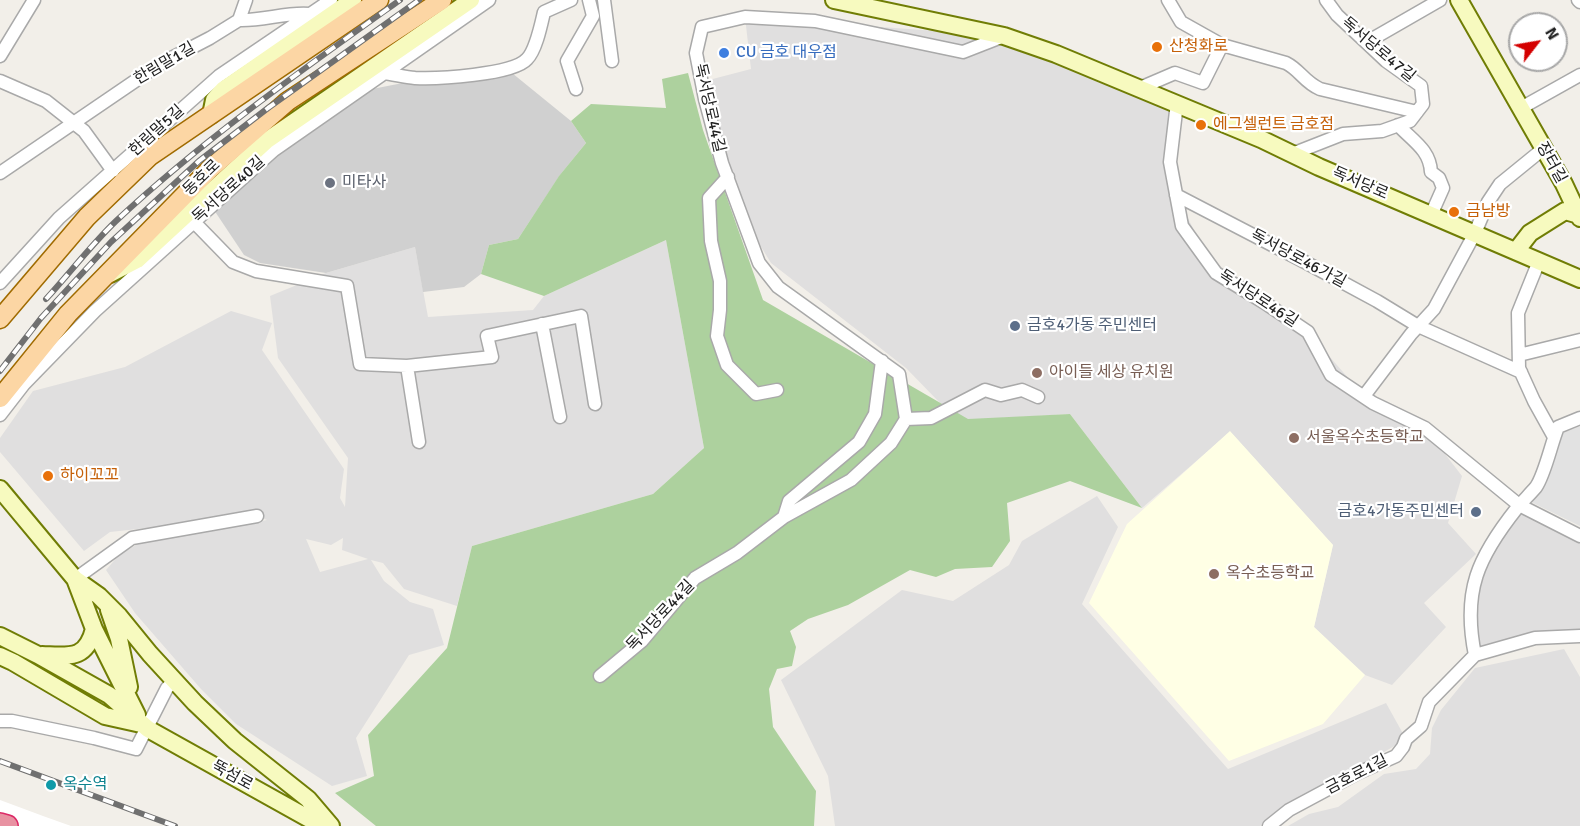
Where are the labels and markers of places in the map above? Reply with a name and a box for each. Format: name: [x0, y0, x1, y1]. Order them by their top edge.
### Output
place label: 산청화로: [1169, 37, 1228, 57]
marker: 산청화로: [1150, 40, 1164, 54]
place label: CU 금호 대우점: [736, 43, 837, 63]
marker: CU 금호 대우점: [717, 46, 731, 60]
place label: 에그셀런트 금호점: [1213, 115, 1334, 135]
marker: 에그셀런트 금호점: [1194, 118, 1208, 132]
place label: 미타사: [342, 173, 386, 193]
marker: 미타사: [323, 176, 337, 190]
place label: 금남방: [1466, 202, 1510, 222]
marker: 금남방: [1447, 205, 1461, 219]
place label: 금호4가동 주민센터: [1027, 316, 1157, 336]
marker: 금호4가동 주민센터: [1008, 319, 1022, 333]
place label: 아이들 세상 유치원: [1049, 363, 1174, 383]
marker: 아이들 세상 유치원: [1030, 366, 1044, 380]
place label: 서울옥수초등학교: [1306, 428, 1424, 448]
marker: 서울옥수초등학교: [1287, 431, 1301, 445]
place label: 하이꼬꼬: [60, 466, 119, 486]
marker: 하이꼬꼬: [41, 469, 55, 483]
place label: 금호4가동주민센터: [1338, 502, 1464, 522]
marker: 금호4가동주민센터: [1469, 505, 1483, 519]
place label: 옥수초등학교: [1226, 564, 1314, 584]
marker: 옥수초등학교: [1207, 567, 1221, 581]
place label: 옥수역: [63, 775, 107, 795]
marker: 옥수역: [44, 778, 58, 792]

